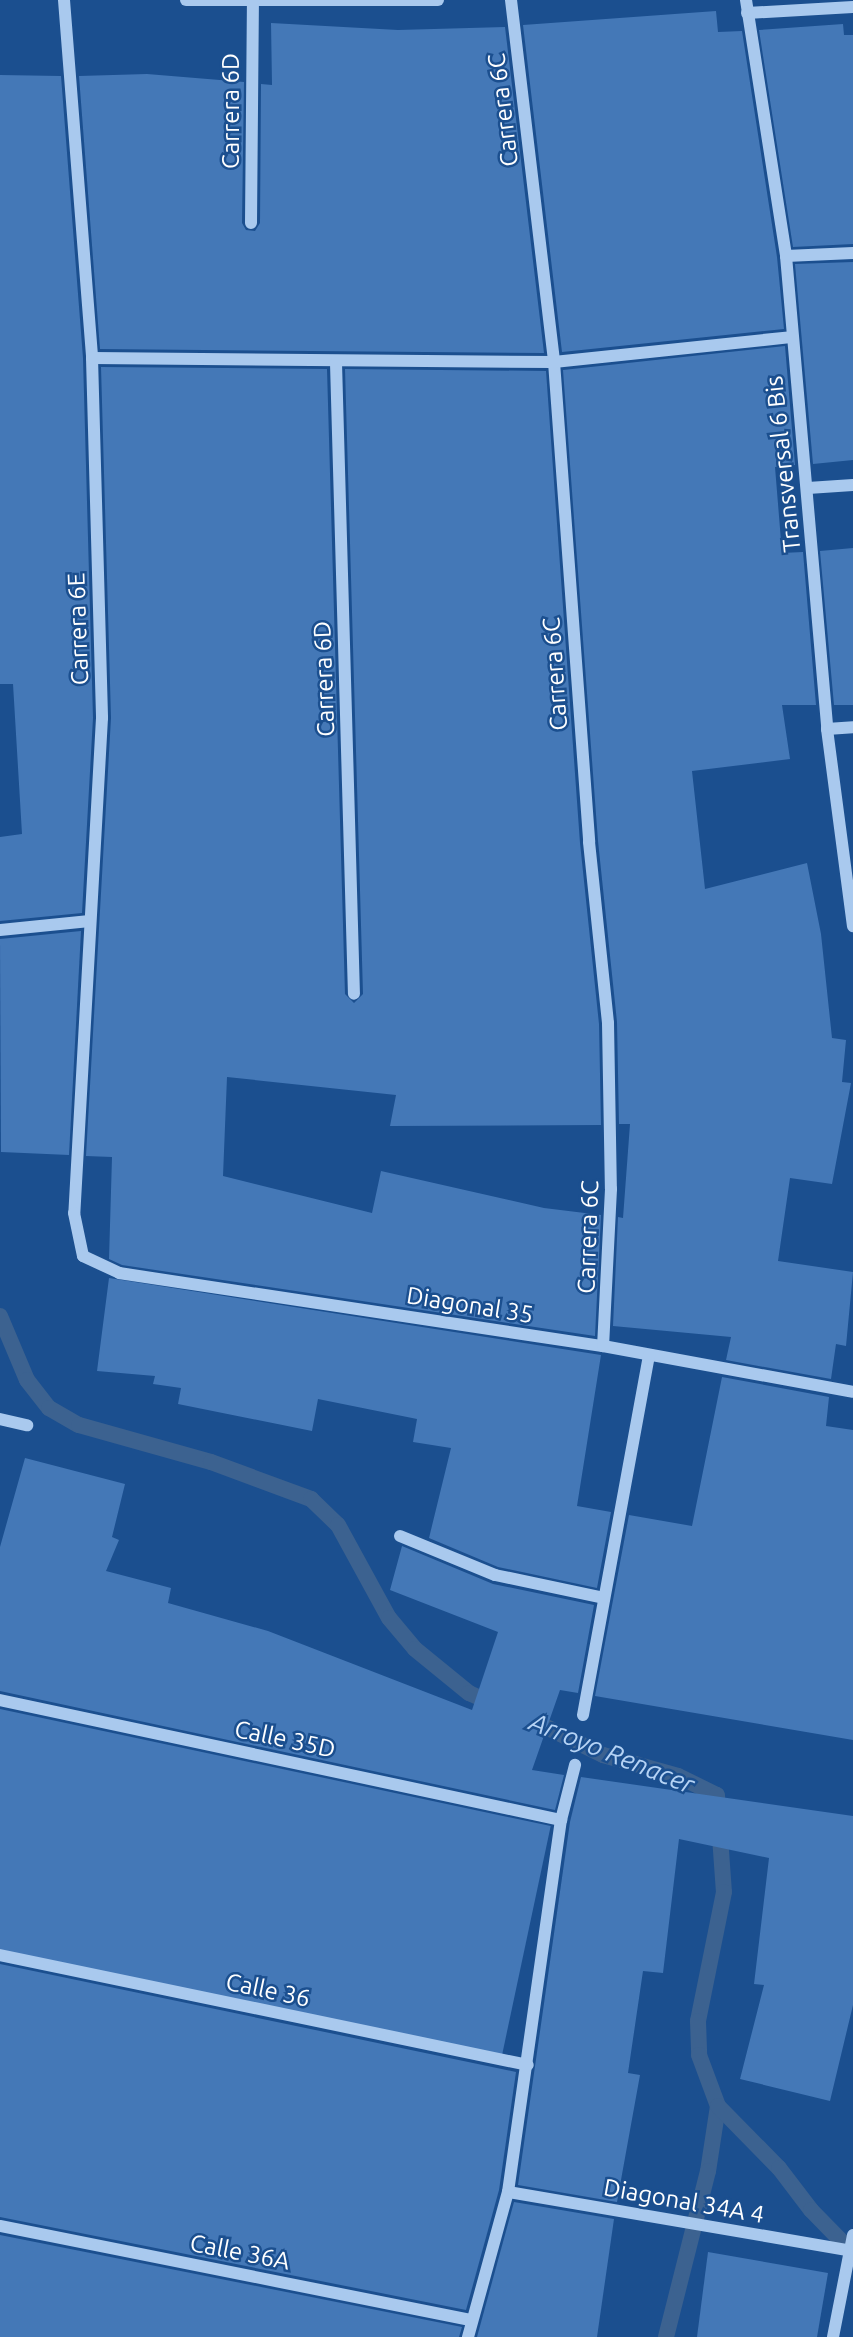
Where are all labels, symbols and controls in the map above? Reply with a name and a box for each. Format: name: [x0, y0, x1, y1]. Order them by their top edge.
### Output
street label: Carrera 6C: [482, 52, 524, 168]
street label: Carrera 6D: [217, 53, 245, 169]
street label: Transversal 6 Bis: [759, 374, 807, 554]
street label: Carrera 6E: [62, 572, 94, 686]
street label: Carrera 6C: [537, 616, 573, 732]
street label: Carrera 6D: [308, 621, 340, 737]
street label: Carrera 6C: [572, 1180, 604, 1294]
street label: Diagonal 35: [405, 1281, 535, 1329]
water label: Arroyo Renacer: [525, 1706, 699, 1800]
street label: Calle 35D: [232, 1714, 338, 1764]
street label: Calle 36: [223, 1967, 313, 2013]
street label: Diagonal 34A 4: [601, 2173, 767, 2229]
street label: Calle 36A: [188, 2228, 292, 2276]

